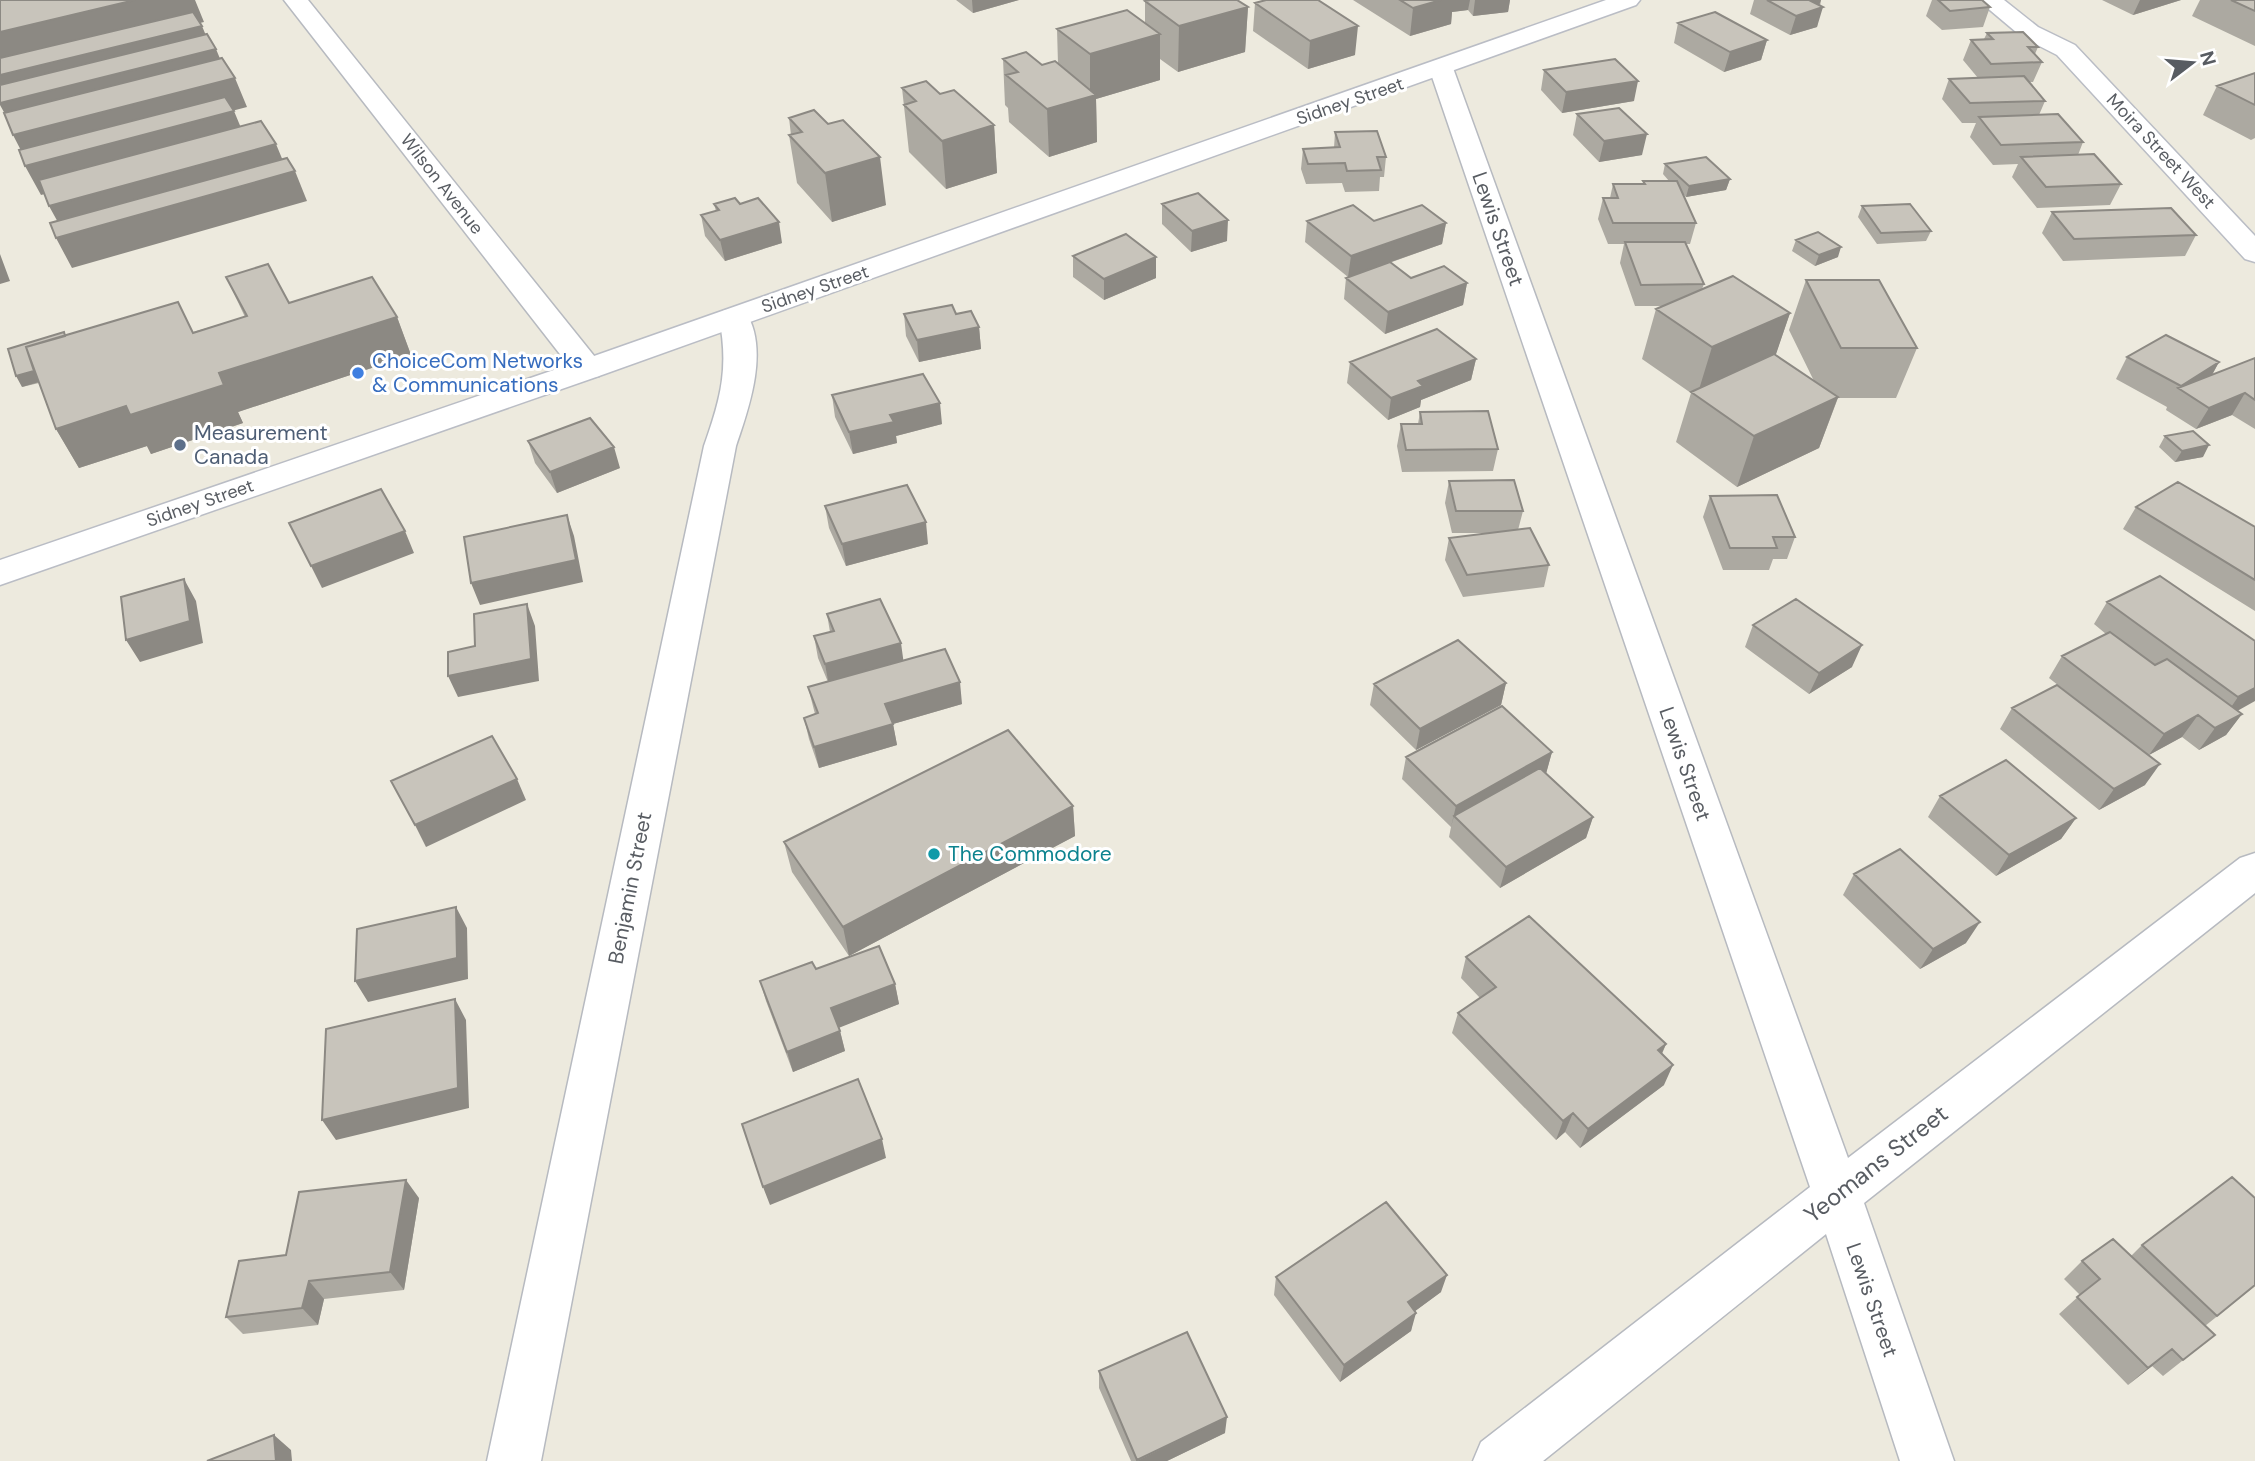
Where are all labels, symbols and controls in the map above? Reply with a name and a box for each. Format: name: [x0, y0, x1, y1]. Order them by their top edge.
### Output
north arrow: [2157, 28, 2227, 98]
text: N: [2194, 48, 2222, 69]
street label: Sidney Street: [1293, 71, 1407, 131]
street label: Moira Street West: [2101, 88, 2221, 214]
street label: Wilson Avenue: [395, 129, 489, 239]
street label: Lewis Street: [1465, 168, 1531, 290]
street label: Sidney Street: [758, 259, 872, 319]
place label: ChoiceCom Networks & Communications: [372, 347, 583, 399]
marker: ChoiceCom Networks & Communications: [350, 365, 366, 381]
place label: Measurement Canada: [194, 419, 328, 471]
marker: Measurement Canada: [172, 437, 188, 453]
street label: Sidney Street: [143, 473, 257, 533]
street label: Lewis Street: [1652, 703, 1718, 825]
street label: Benjamin Street: [602, 810, 658, 966]
place label: The Commodore: [948, 840, 1112, 868]
marker: The Commodore: [926, 846, 942, 862]
street label: Yeomans Street: [1797, 1098, 1954, 1229]
street label: Lewis Street: [1839, 1239, 1905, 1361]

